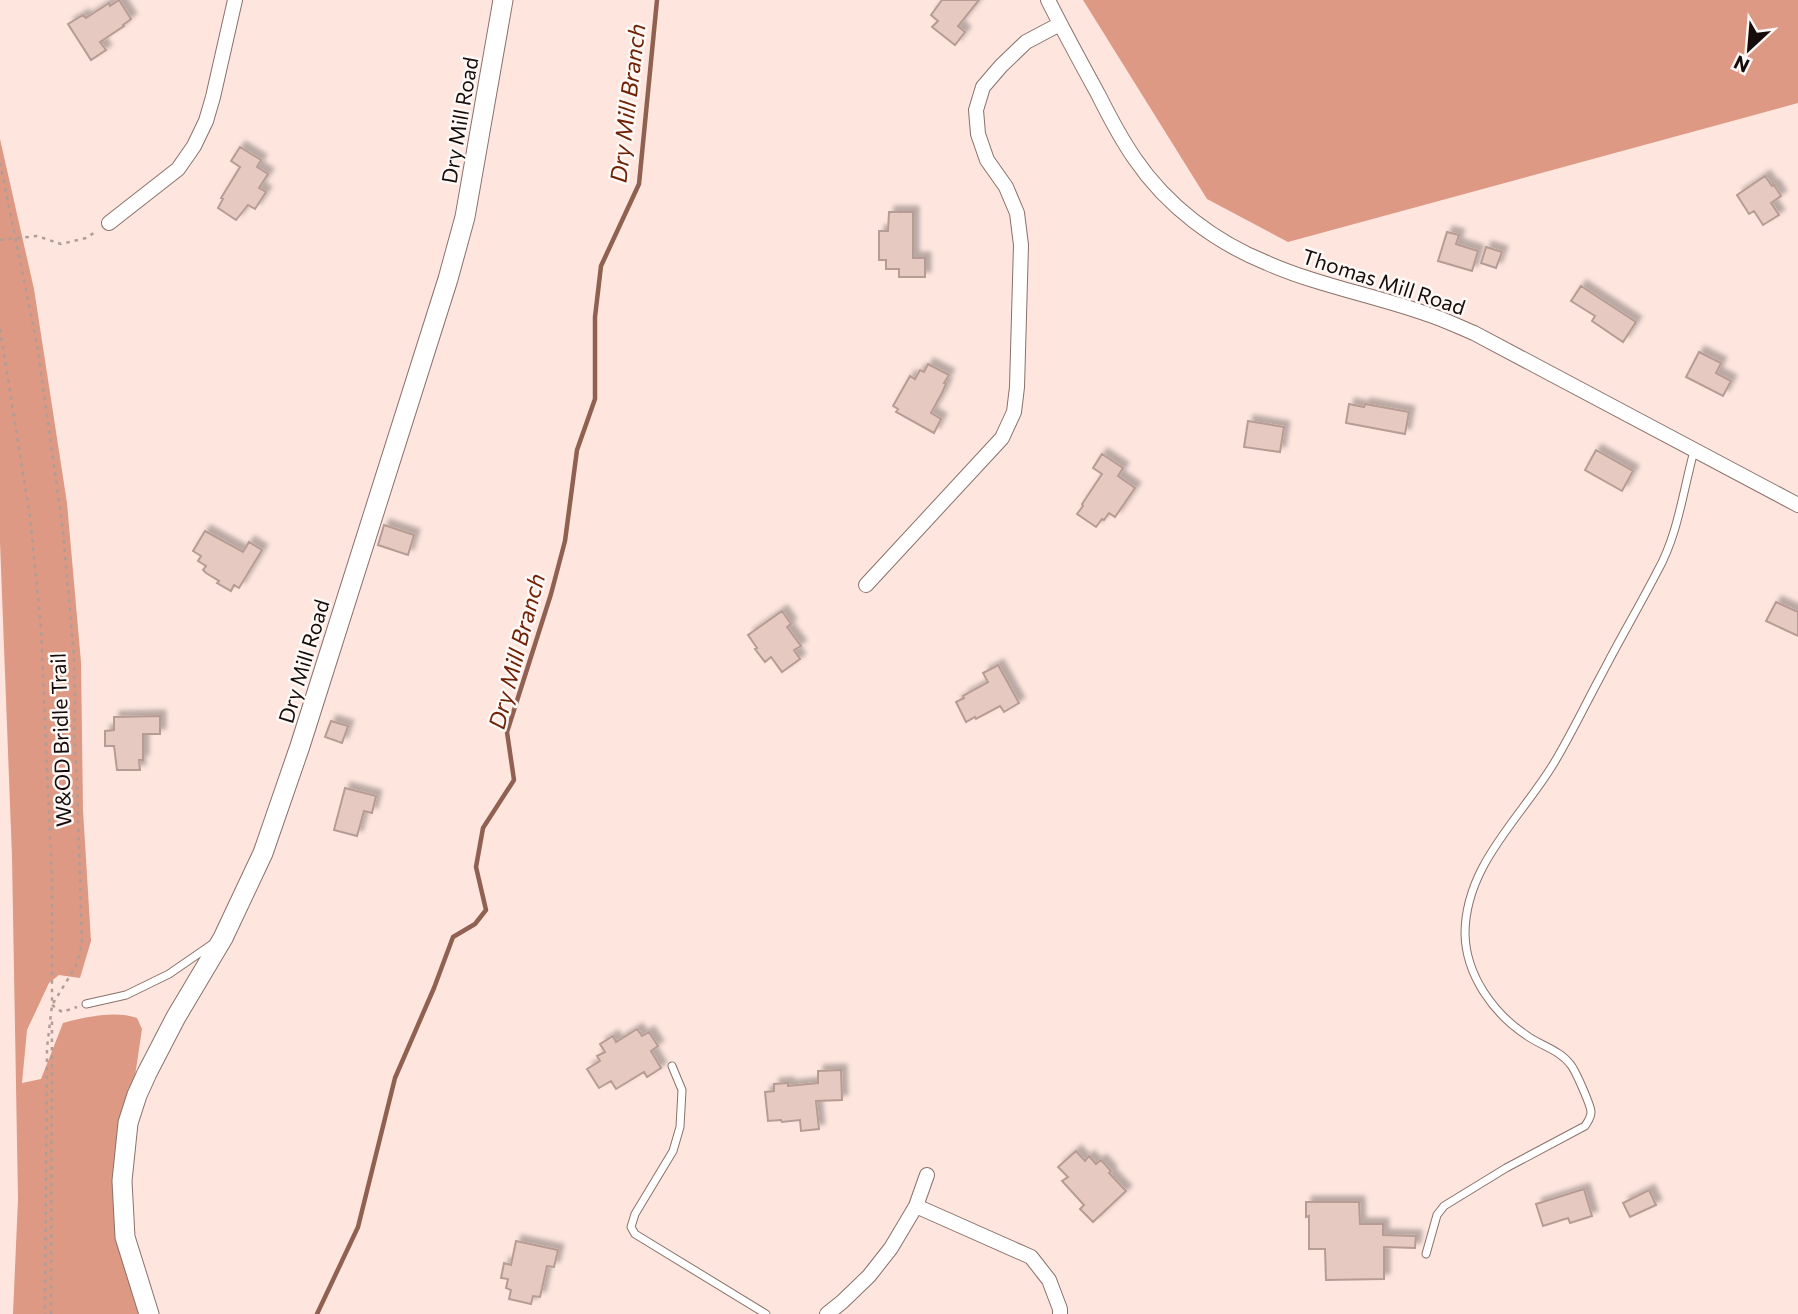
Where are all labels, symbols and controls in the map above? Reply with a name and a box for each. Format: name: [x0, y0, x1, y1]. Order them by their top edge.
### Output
north arrow: [1714, 14, 1784, 84]
water label: Dry Mill Branch: [603, 22, 651, 184]
text: N: [1730, 51, 1753, 78]
street label: Dry Mill Road: [436, 55, 482, 185]
street label: Thomas Mill Road: [1299, 243, 1469, 319]
water label: Dry Mill Branch: [482, 570, 550, 732]
street label: Dry Mill Road: [272, 596, 334, 726]
street label: W&OD Bridle Trail: [44, 653, 76, 827]

